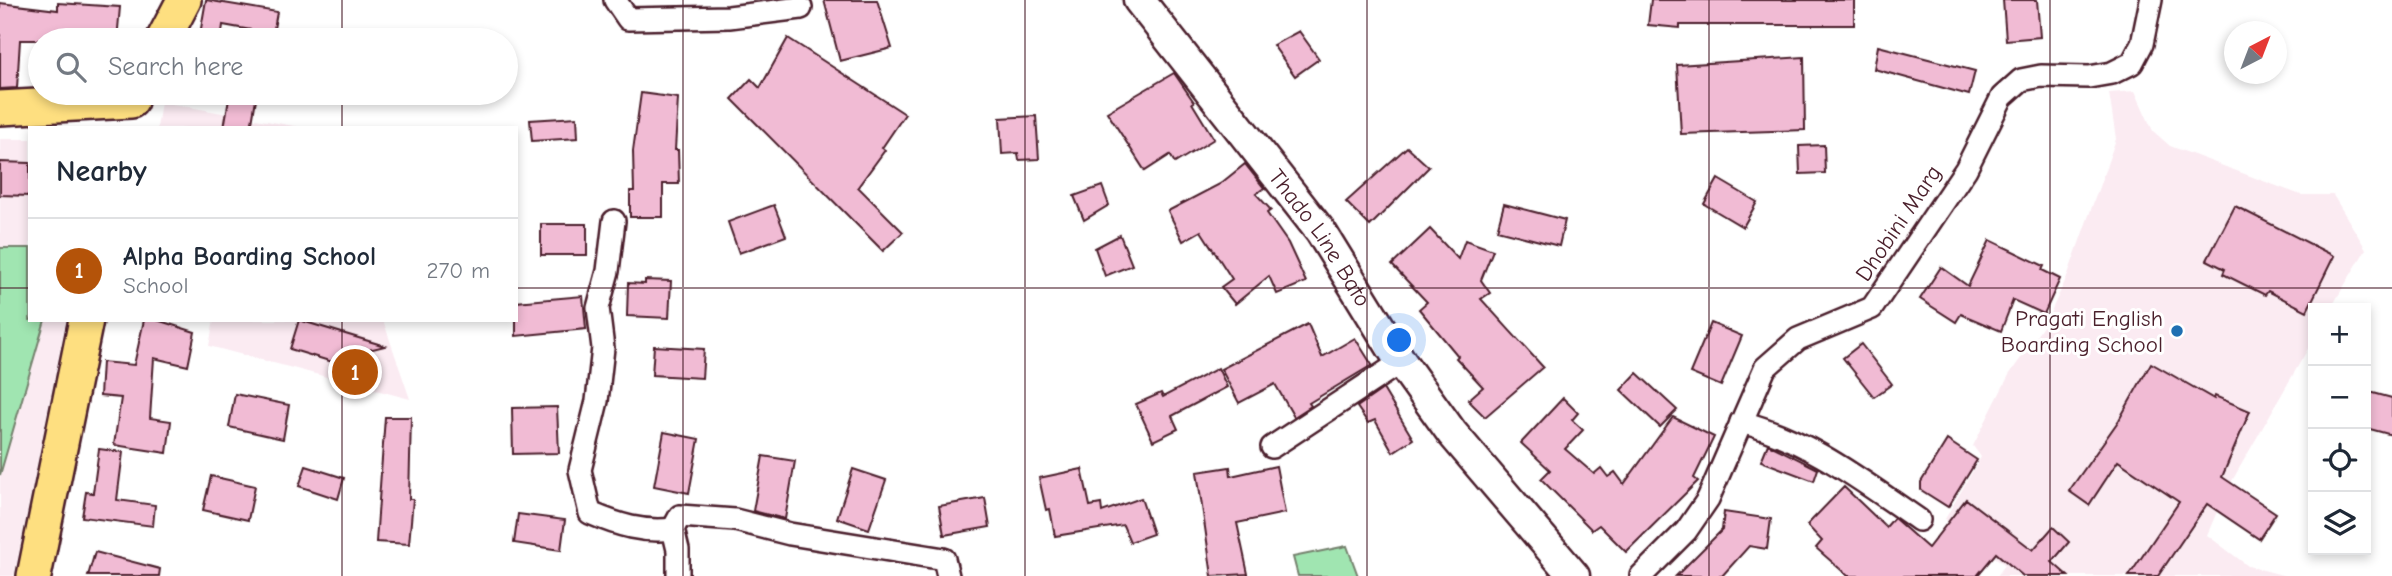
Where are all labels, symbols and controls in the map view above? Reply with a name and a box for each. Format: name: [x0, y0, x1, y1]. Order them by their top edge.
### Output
north arrow: [2224, 21, 2287, 84]
search box: [28, 28, 518, 105]
icon: search: [52, 48, 90, 86]
text: Search here: [108, 52, 243, 82]
text: Nearby: [56, 154, 147, 189]
street label: Dhobini Marg: [1850, 160, 1947, 286]
street label: Thado Line Bato: [1263, 164, 1376, 312]
text: Alpha Boarding School: [123, 242, 376, 272]
text: 1: [74, 257, 84, 284]
text: 270 m: [426, 257, 490, 284]
text: School: [123, 272, 188, 299]
map controls: [2308, 303, 2371, 555]
button: +: [2308, 303, 2371, 366]
place label: Pragati English Boarding School: [2001, 305, 2163, 358]
your location: [1382, 323, 1416, 357]
marker: Pragati English Boarding School: [2169, 323, 2185, 339]
pin: 1: [332, 346, 378, 398]
button: −: [2308, 366, 2371, 429]
button: locate: [2308, 429, 2371, 492]
button: layers: [2308, 492, 2371, 555]

